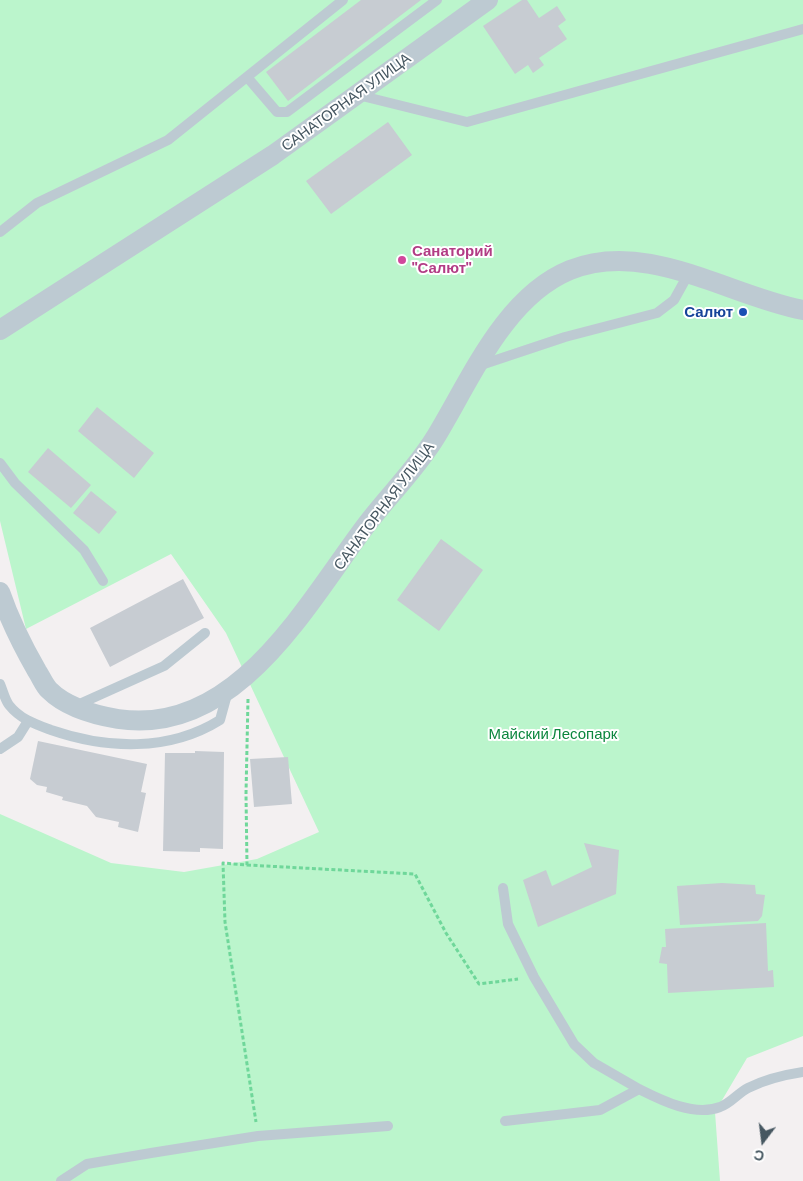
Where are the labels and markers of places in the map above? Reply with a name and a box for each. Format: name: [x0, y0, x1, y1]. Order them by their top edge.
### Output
place label: Санаторий "Салют": [412, 242, 493, 277]
marker: Санаторий "Салют": [396, 254, 408, 266]
place label: Салют: [684, 303, 733, 321]
marker: Салют: [737, 306, 749, 318]

